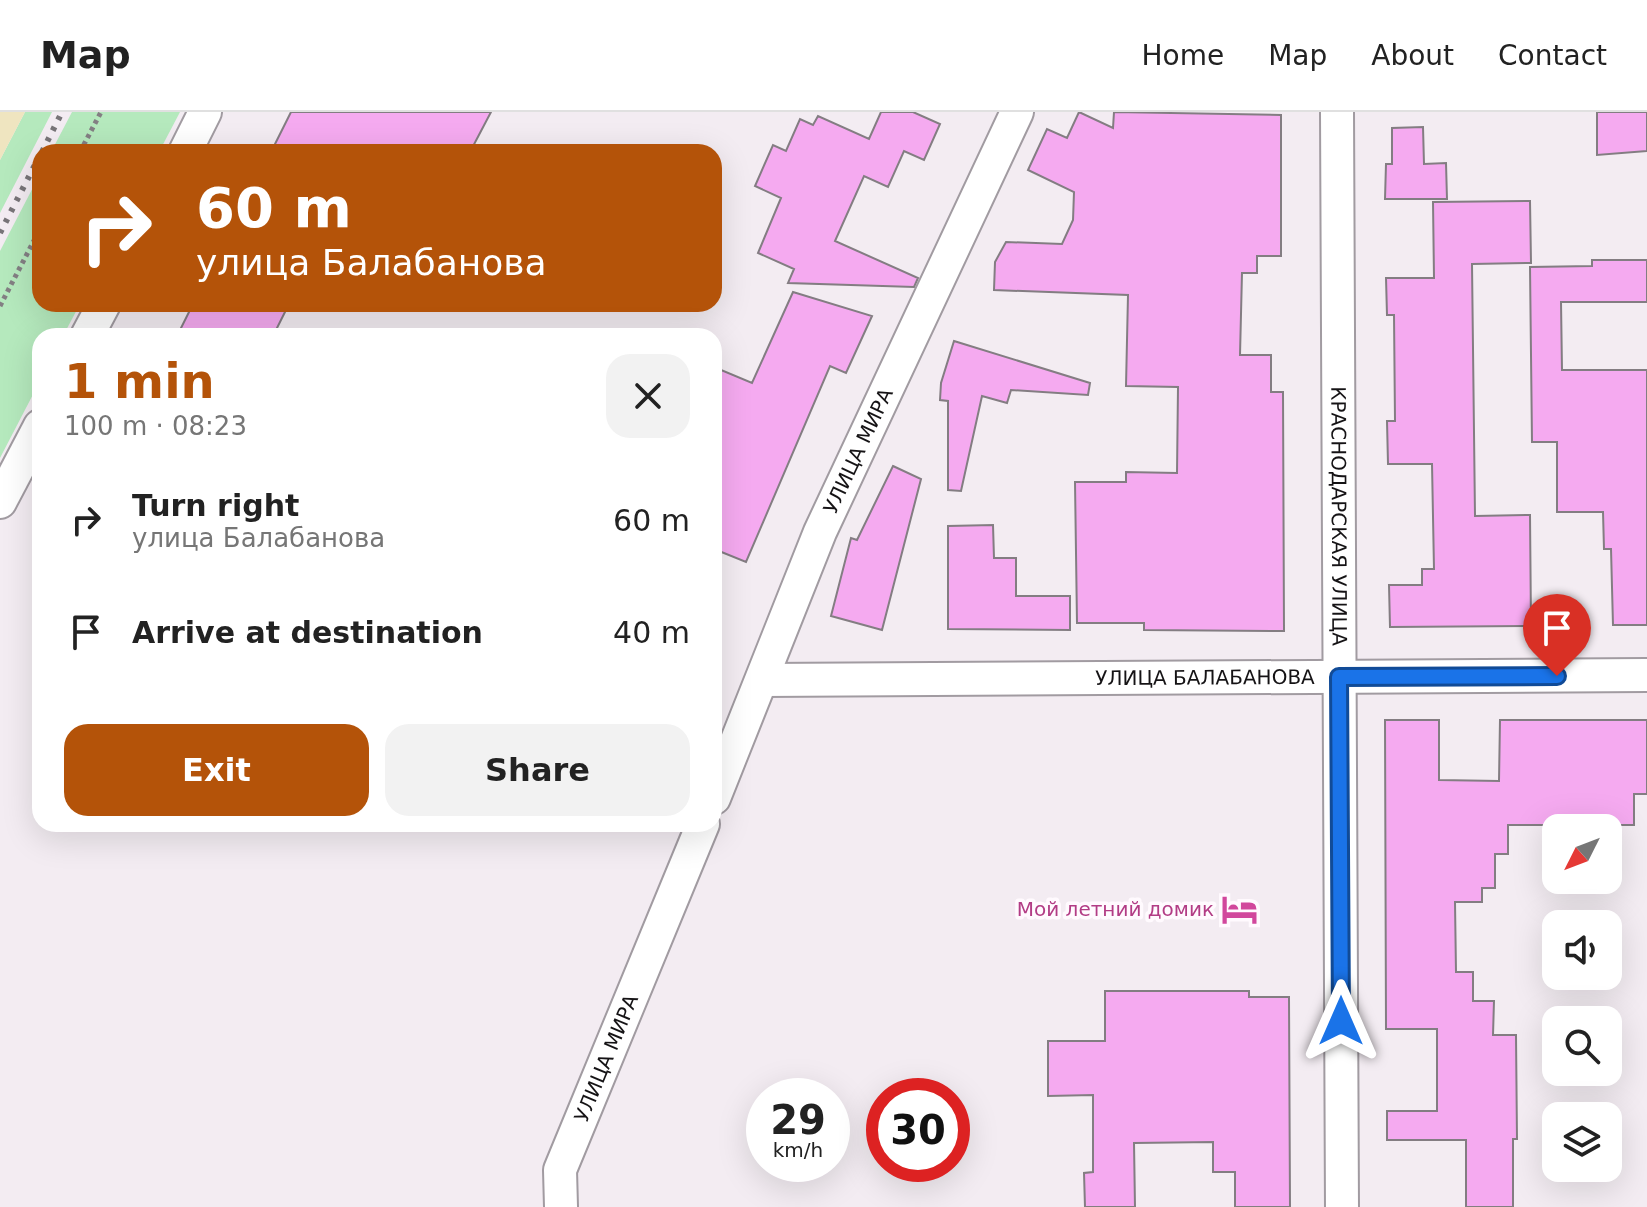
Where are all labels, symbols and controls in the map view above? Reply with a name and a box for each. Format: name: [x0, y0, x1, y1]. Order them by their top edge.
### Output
text: Map: [40, 33, 131, 77]
text: Home: [1141, 39, 1224, 72]
text: Map: [1268, 39, 1327, 72]
text: About: [1371, 39, 1454, 72]
text: Contact: [1498, 39, 1607, 72]
text: 60 m: [196, 175, 352, 240]
icon: right: [64, 176, 168, 280]
text: улица Балабанова: [196, 242, 547, 283]
text: 1 min: [64, 353, 215, 409]
button: close: [606, 354, 690, 438]
street label: УЛИЦА МИРА: [818, 384, 898, 517]
street label: КРАСНОДАРСКАЯ УЛИЦА: [1326, 386, 1351, 646]
text: 100 m · 08:23: [64, 411, 247, 441]
text: Turn right: [132, 488, 299, 523]
icon: right: [64, 498, 108, 542]
text: 60 m: [613, 503, 690, 538]
text: улица Балабанова: [132, 523, 385, 553]
pin: [1523, 594, 1591, 676]
icon: arrive: [1535, 606, 1579, 650]
icon: arrive: [64, 610, 108, 654]
text: Arrive at destination: [132, 615, 483, 650]
text: 40 m: [613, 615, 690, 650]
street label: УЛИЦА БАЛАБАНОВА: [1095, 665, 1315, 690]
button: Exit: [64, 724, 369, 816]
button: Share: [385, 724, 690, 816]
north arrow: [1542, 814, 1622, 894]
map controls: [1542, 814, 1622, 1182]
hotel icon: Мой летний домик: [1221, 890, 1259, 928]
place label: Мой летний домик: [1017, 897, 1214, 921]
button: sound: [1542, 910, 1622, 990]
position arrow: [1299, 979, 1383, 1063]
street label: УЛИЦА МИРА: [569, 991, 643, 1126]
button: search: [1542, 1006, 1622, 1086]
speed limit sign: 30: [866, 1078, 970, 1182]
text: 29: [770, 1097, 826, 1143]
button: layers: [1542, 1102, 1622, 1182]
text: km/h: [773, 1138, 823, 1162]

